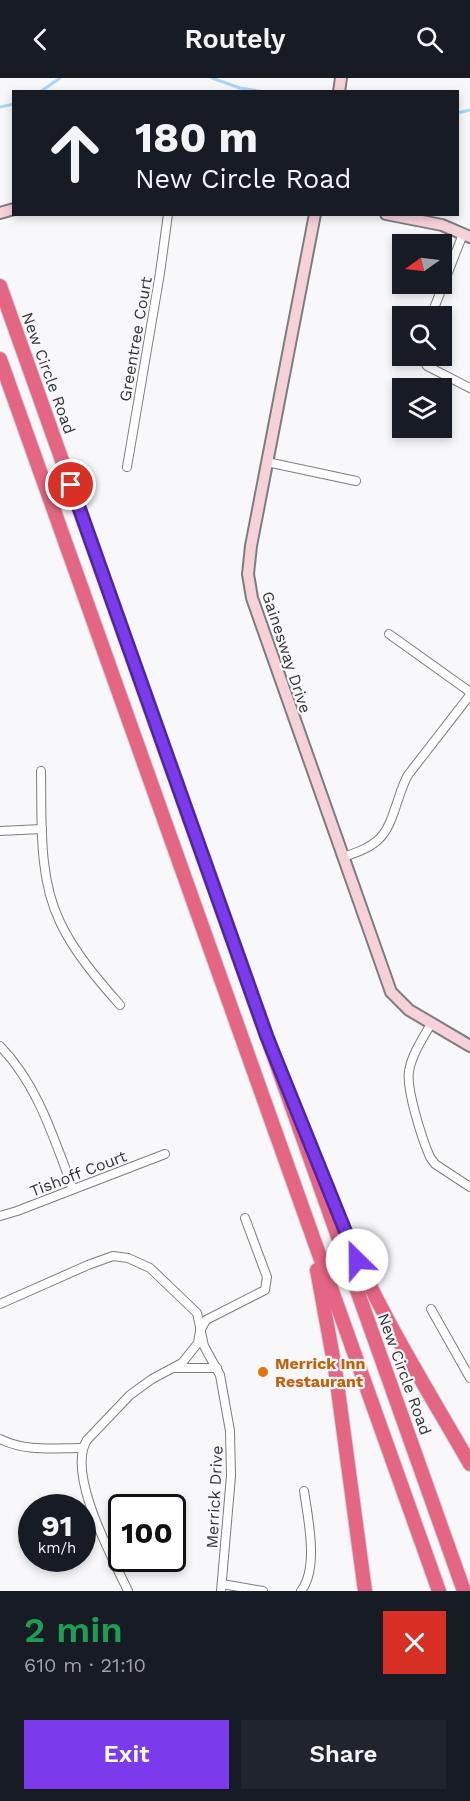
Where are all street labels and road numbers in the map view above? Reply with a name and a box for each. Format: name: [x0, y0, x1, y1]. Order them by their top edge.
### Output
street label: Greentree Court: [115, 275, 156, 403]
street label: New Circle Road: [18, 310, 79, 437]
street label: Gainesway Drive: [258, 589, 315, 715]
street label: Tishoff Court: [27, 1146, 129, 1201]
street label: New Circle Road: [374, 1311, 435, 1438]
street label: Merrick Drive: [202, 1445, 227, 1549]

